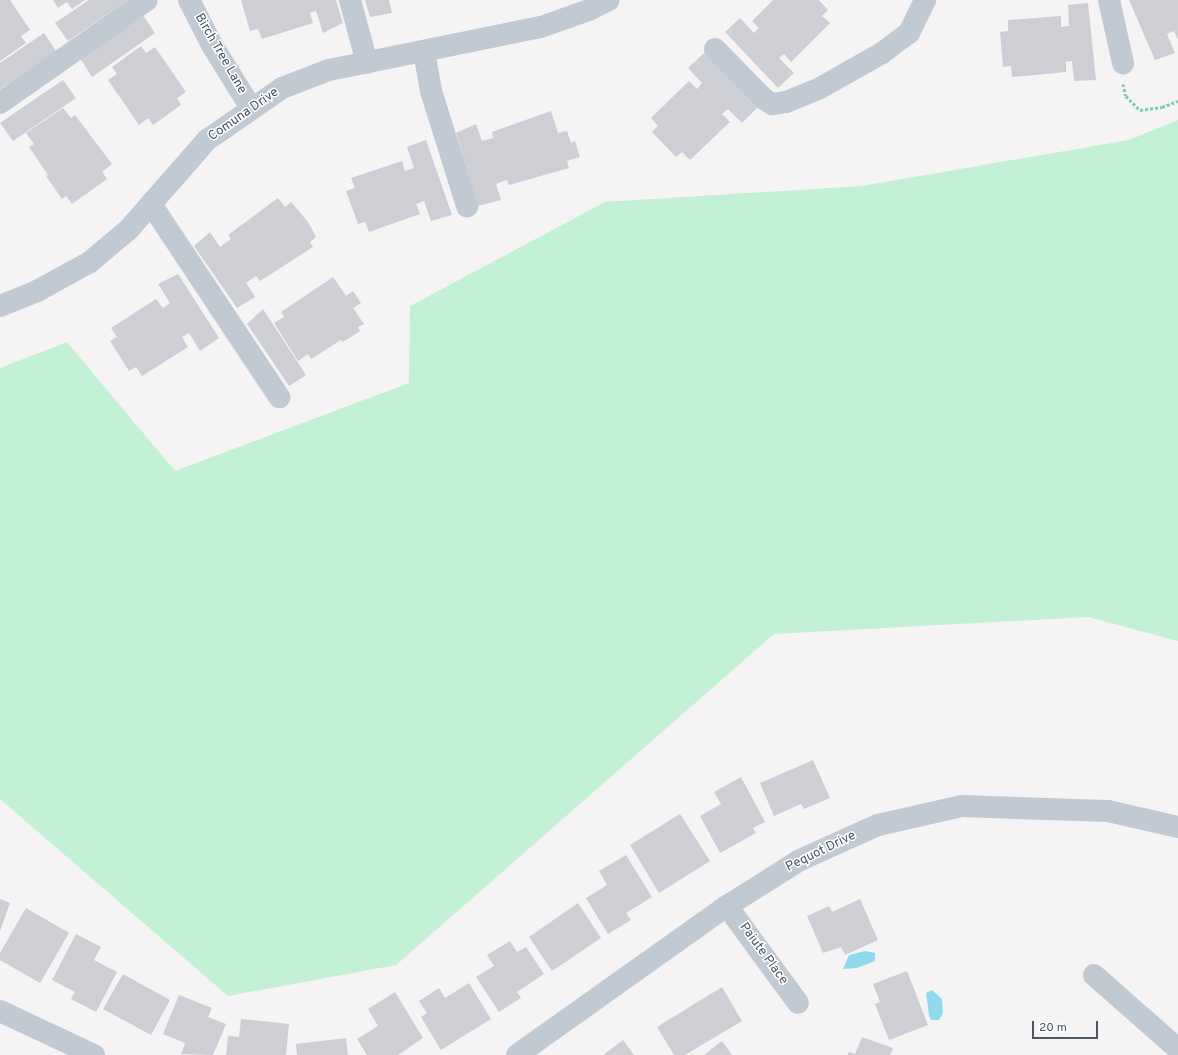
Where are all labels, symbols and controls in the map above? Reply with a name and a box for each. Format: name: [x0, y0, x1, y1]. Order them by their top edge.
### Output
street label: Birch Tree Lane: [191, 11, 249, 97]
street label: Comuna Drive: [206, 85, 282, 145]
street label: Pequot Drive: [783, 828, 859, 876]
street label: Paiute Place: [735, 920, 791, 988]
scale bar: [1034, 1013, 1100, 1039]
text: 20 m: [1039, 1020, 1067, 1036]

